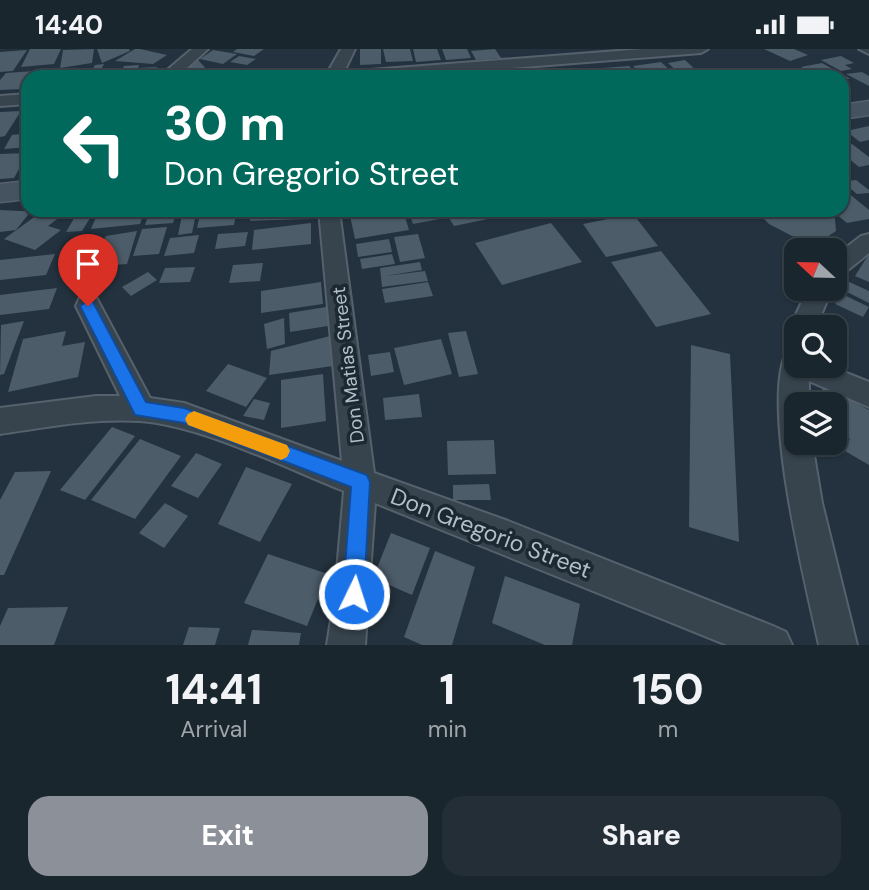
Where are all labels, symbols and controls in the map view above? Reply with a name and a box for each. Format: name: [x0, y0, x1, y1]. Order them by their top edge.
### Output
text: 14:40: [35, 8, 103, 42]
text: 30 m: [164, 91, 286, 155]
icon: left: [49, 98, 140, 189]
text: Don Gregorio Street: [164, 153, 459, 195]
pin: [58, 234, 118, 306]
north arrow: [784, 238, 847, 301]
map controls: [784, 238, 847, 455]
icon: arrive: [69, 245, 107, 283]
street label: Don Matias Street: [326, 285, 370, 445]
button: search: [784, 315, 847, 378]
button: layers: [784, 392, 847, 455]
street label: Don Gregorio Street: [387, 481, 595, 585]
position arrow: [317, 557, 391, 631]
text: 14:41: [165, 662, 262, 717]
text: 1: [440, 662, 455, 717]
text: 150: [632, 662, 704, 717]
text: Arrival: [180, 714, 247, 744]
text: min: [428, 714, 467, 744]
text: m: [658, 714, 678, 744]
button: Exit: [28, 796, 428, 876]
button: Share: [442, 796, 841, 876]

